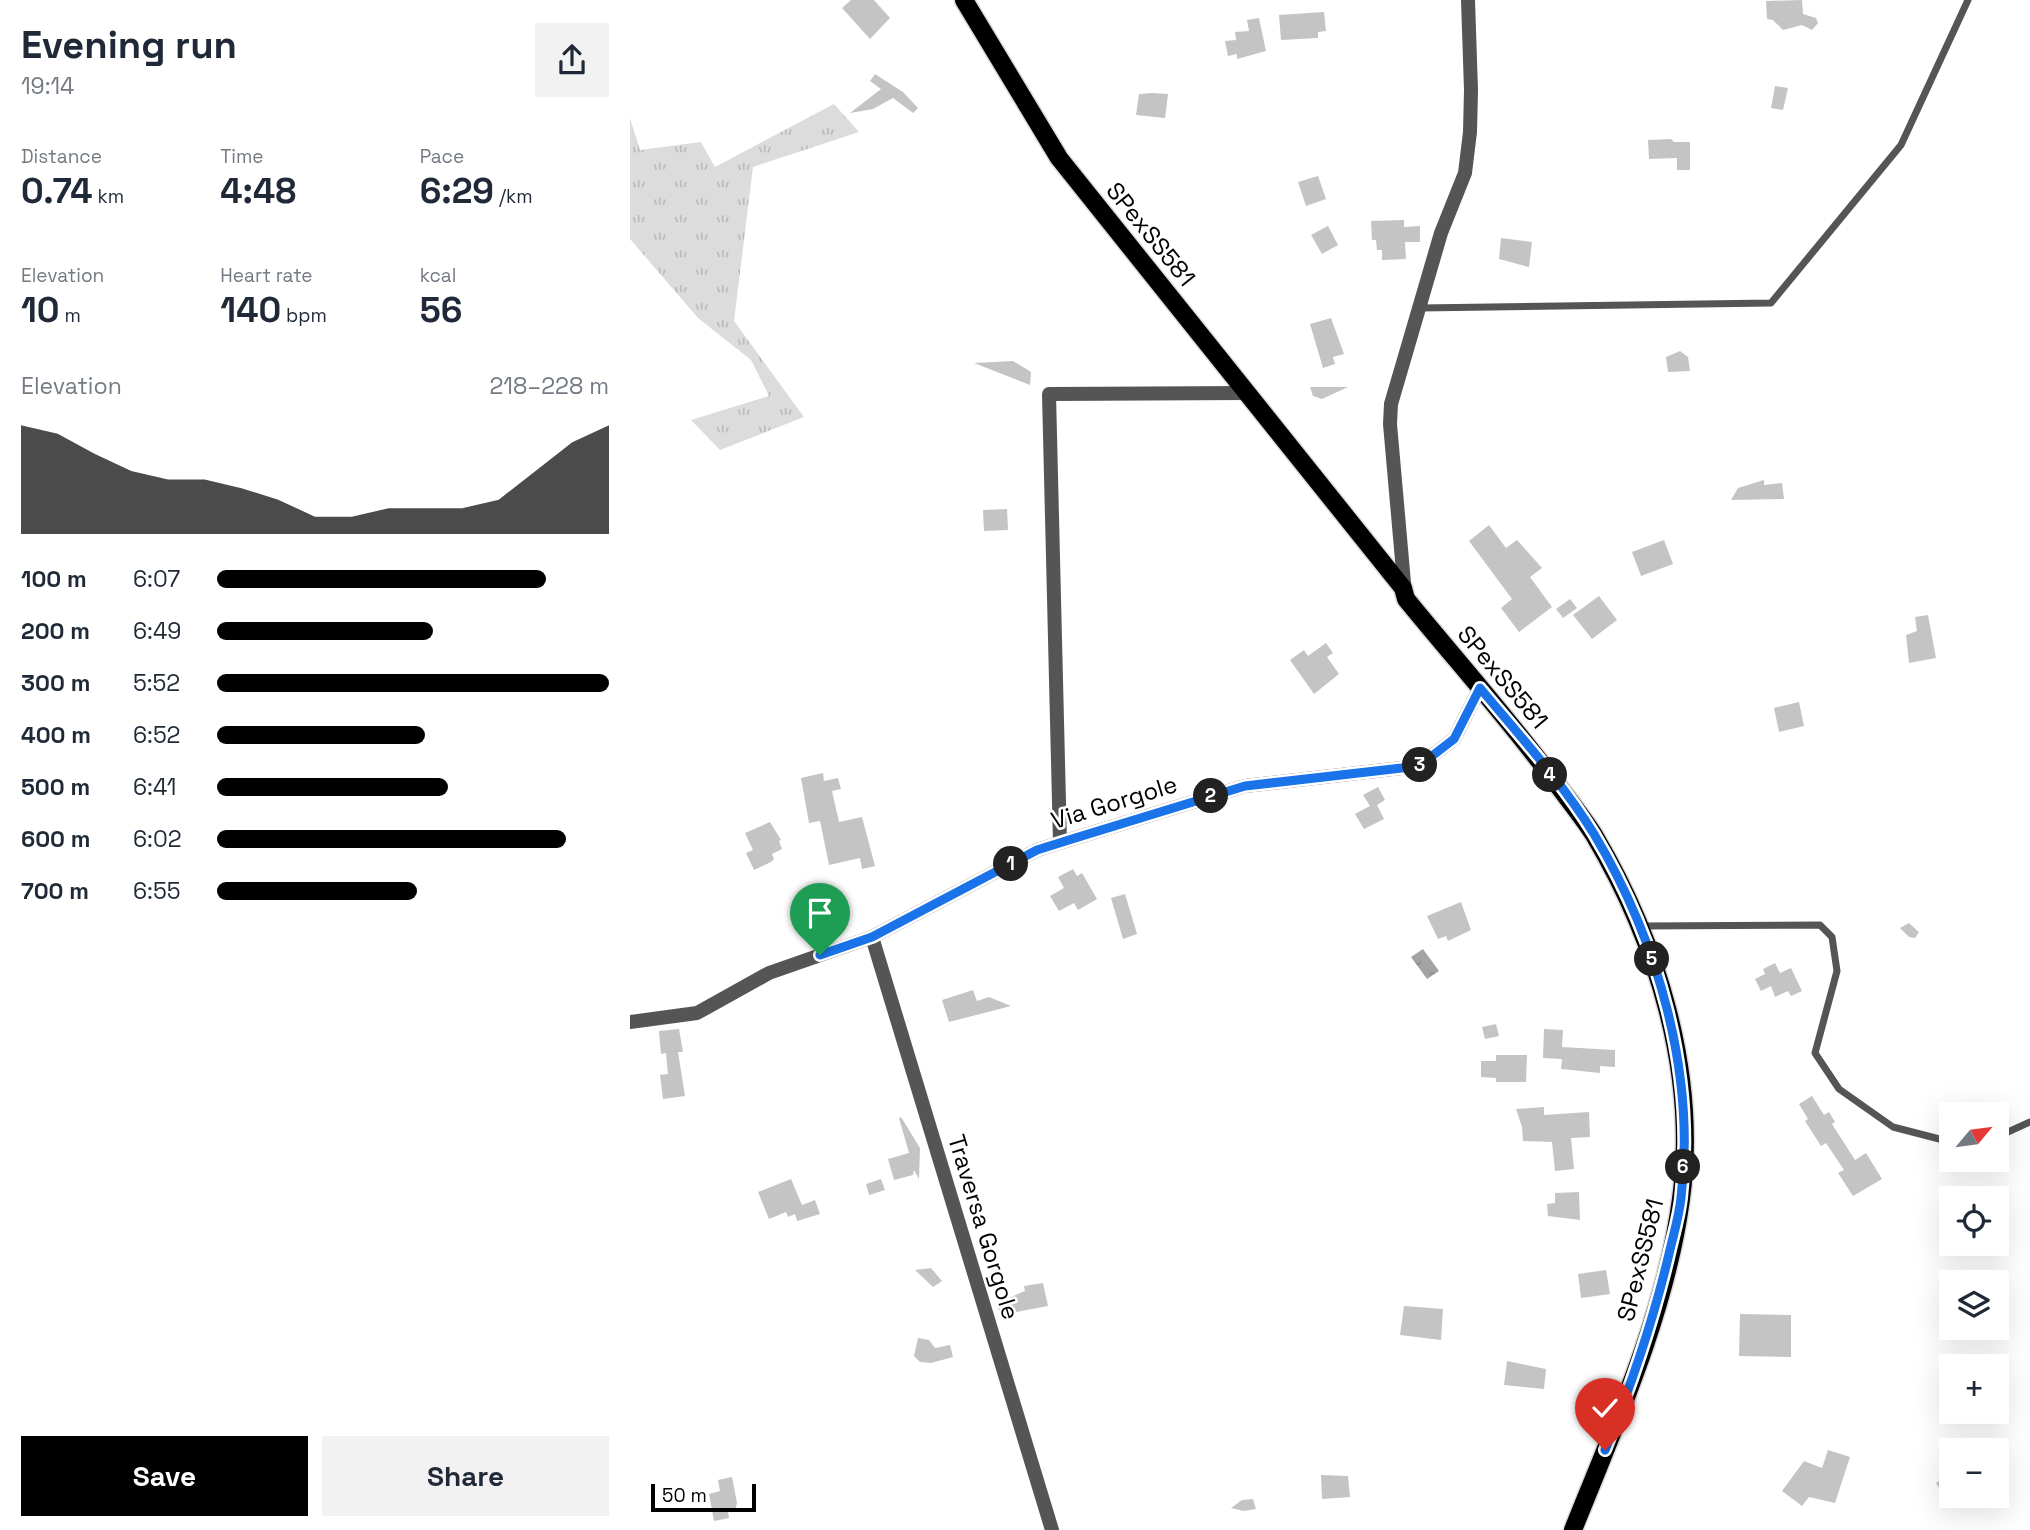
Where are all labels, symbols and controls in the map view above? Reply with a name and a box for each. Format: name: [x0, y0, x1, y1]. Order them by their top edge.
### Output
text: Evening run: [21, 21, 237, 69]
button: share: [535, 23, 609, 97]
text: 19:14: [21, 71, 75, 101]
text: Distance: [21, 144, 102, 169]
text: Time: [220, 144, 264, 169]
text: Pace: [420, 144, 464, 169]
text: 0.74: [21, 169, 93, 213]
text: 4:48: [220, 169, 296, 213]
text: 6:29: [420, 169, 494, 213]
street label: SPexSS581: [1100, 176, 1202, 292]
text: km: [93, 184, 124, 209]
text: /km: [494, 184, 532, 209]
text: Elevation: [21, 263, 104, 288]
text: Heart rate: [220, 263, 313, 288]
text: kcal: [420, 263, 456, 288]
text: 10: [21, 288, 60, 332]
text: 140: [220, 288, 281, 332]
text: 56: [420, 288, 462, 332]
text: m: [60, 303, 81, 328]
text: bpm: [281, 303, 327, 328]
text: Elevation: [21, 371, 122, 401]
text: 218–228 m: [489, 371, 609, 401]
text: 100 m: [21, 564, 87, 594]
text: 6:07: [133, 564, 180, 594]
text: 200 m: [21, 616, 90, 646]
text: 6:49: [133, 616, 181, 646]
street label: SPexSS581: [1451, 619, 1555, 735]
text: 300 m: [21, 668, 90, 698]
text: 5:52: [133, 668, 180, 698]
text: 400 m: [21, 720, 91, 750]
text: 6:52: [133, 720, 180, 750]
pin: 3: [1402, 748, 1438, 782]
text: 3: [1414, 752, 1425, 777]
pin: 4: [1532, 758, 1567, 792]
text: 4: [1543, 762, 1556, 787]
street label: Via Gorgole: [1047, 768, 1181, 836]
text: 500 m: [21, 772, 90, 802]
text: 6:41: [133, 772, 176, 802]
pin: 2: [1194, 778, 1228, 814]
text: 2: [1205, 783, 1216, 808]
text: 600 m: [21, 824, 91, 854]
text: 6:02: [133, 824, 182, 854]
pin: 1: [994, 846, 1028, 882]
text: 1: [1006, 851, 1015, 876]
text: 700 m: [21, 876, 89, 906]
text: 6:55: [133, 876, 180, 906]
pin: [790, 883, 850, 955]
icon: arrive: [801, 894, 839, 932]
pin: 5: [1634, 942, 1670, 976]
text: 5: [1646, 946, 1657, 971]
north arrow: [1939, 1102, 2009, 1172]
map controls: [1939, 1102, 2009, 1508]
street label: Traversa Gorgole: [941, 1131, 1027, 1323]
pin: 6: [1666, 1150, 1700, 1184]
text: 6: [1677, 1154, 1688, 1179]
button: locate: [1939, 1186, 2009, 1256]
street label: SPexSS581: [1610, 1196, 1670, 1324]
button: layers: [1939, 1270, 2009, 1340]
button: +: [1939, 1354, 2009, 1424]
pin: [1575, 1378, 1635, 1450]
icon: check: [1586, 1389, 1624, 1427]
button: Save: [21, 1436, 308, 1516]
button: Share: [322, 1436, 609, 1516]
button: −: [1939, 1438, 2009, 1508]
scale bar: [651, 1481, 756, 1513]
text: 50 m: [662, 1483, 707, 1508]

